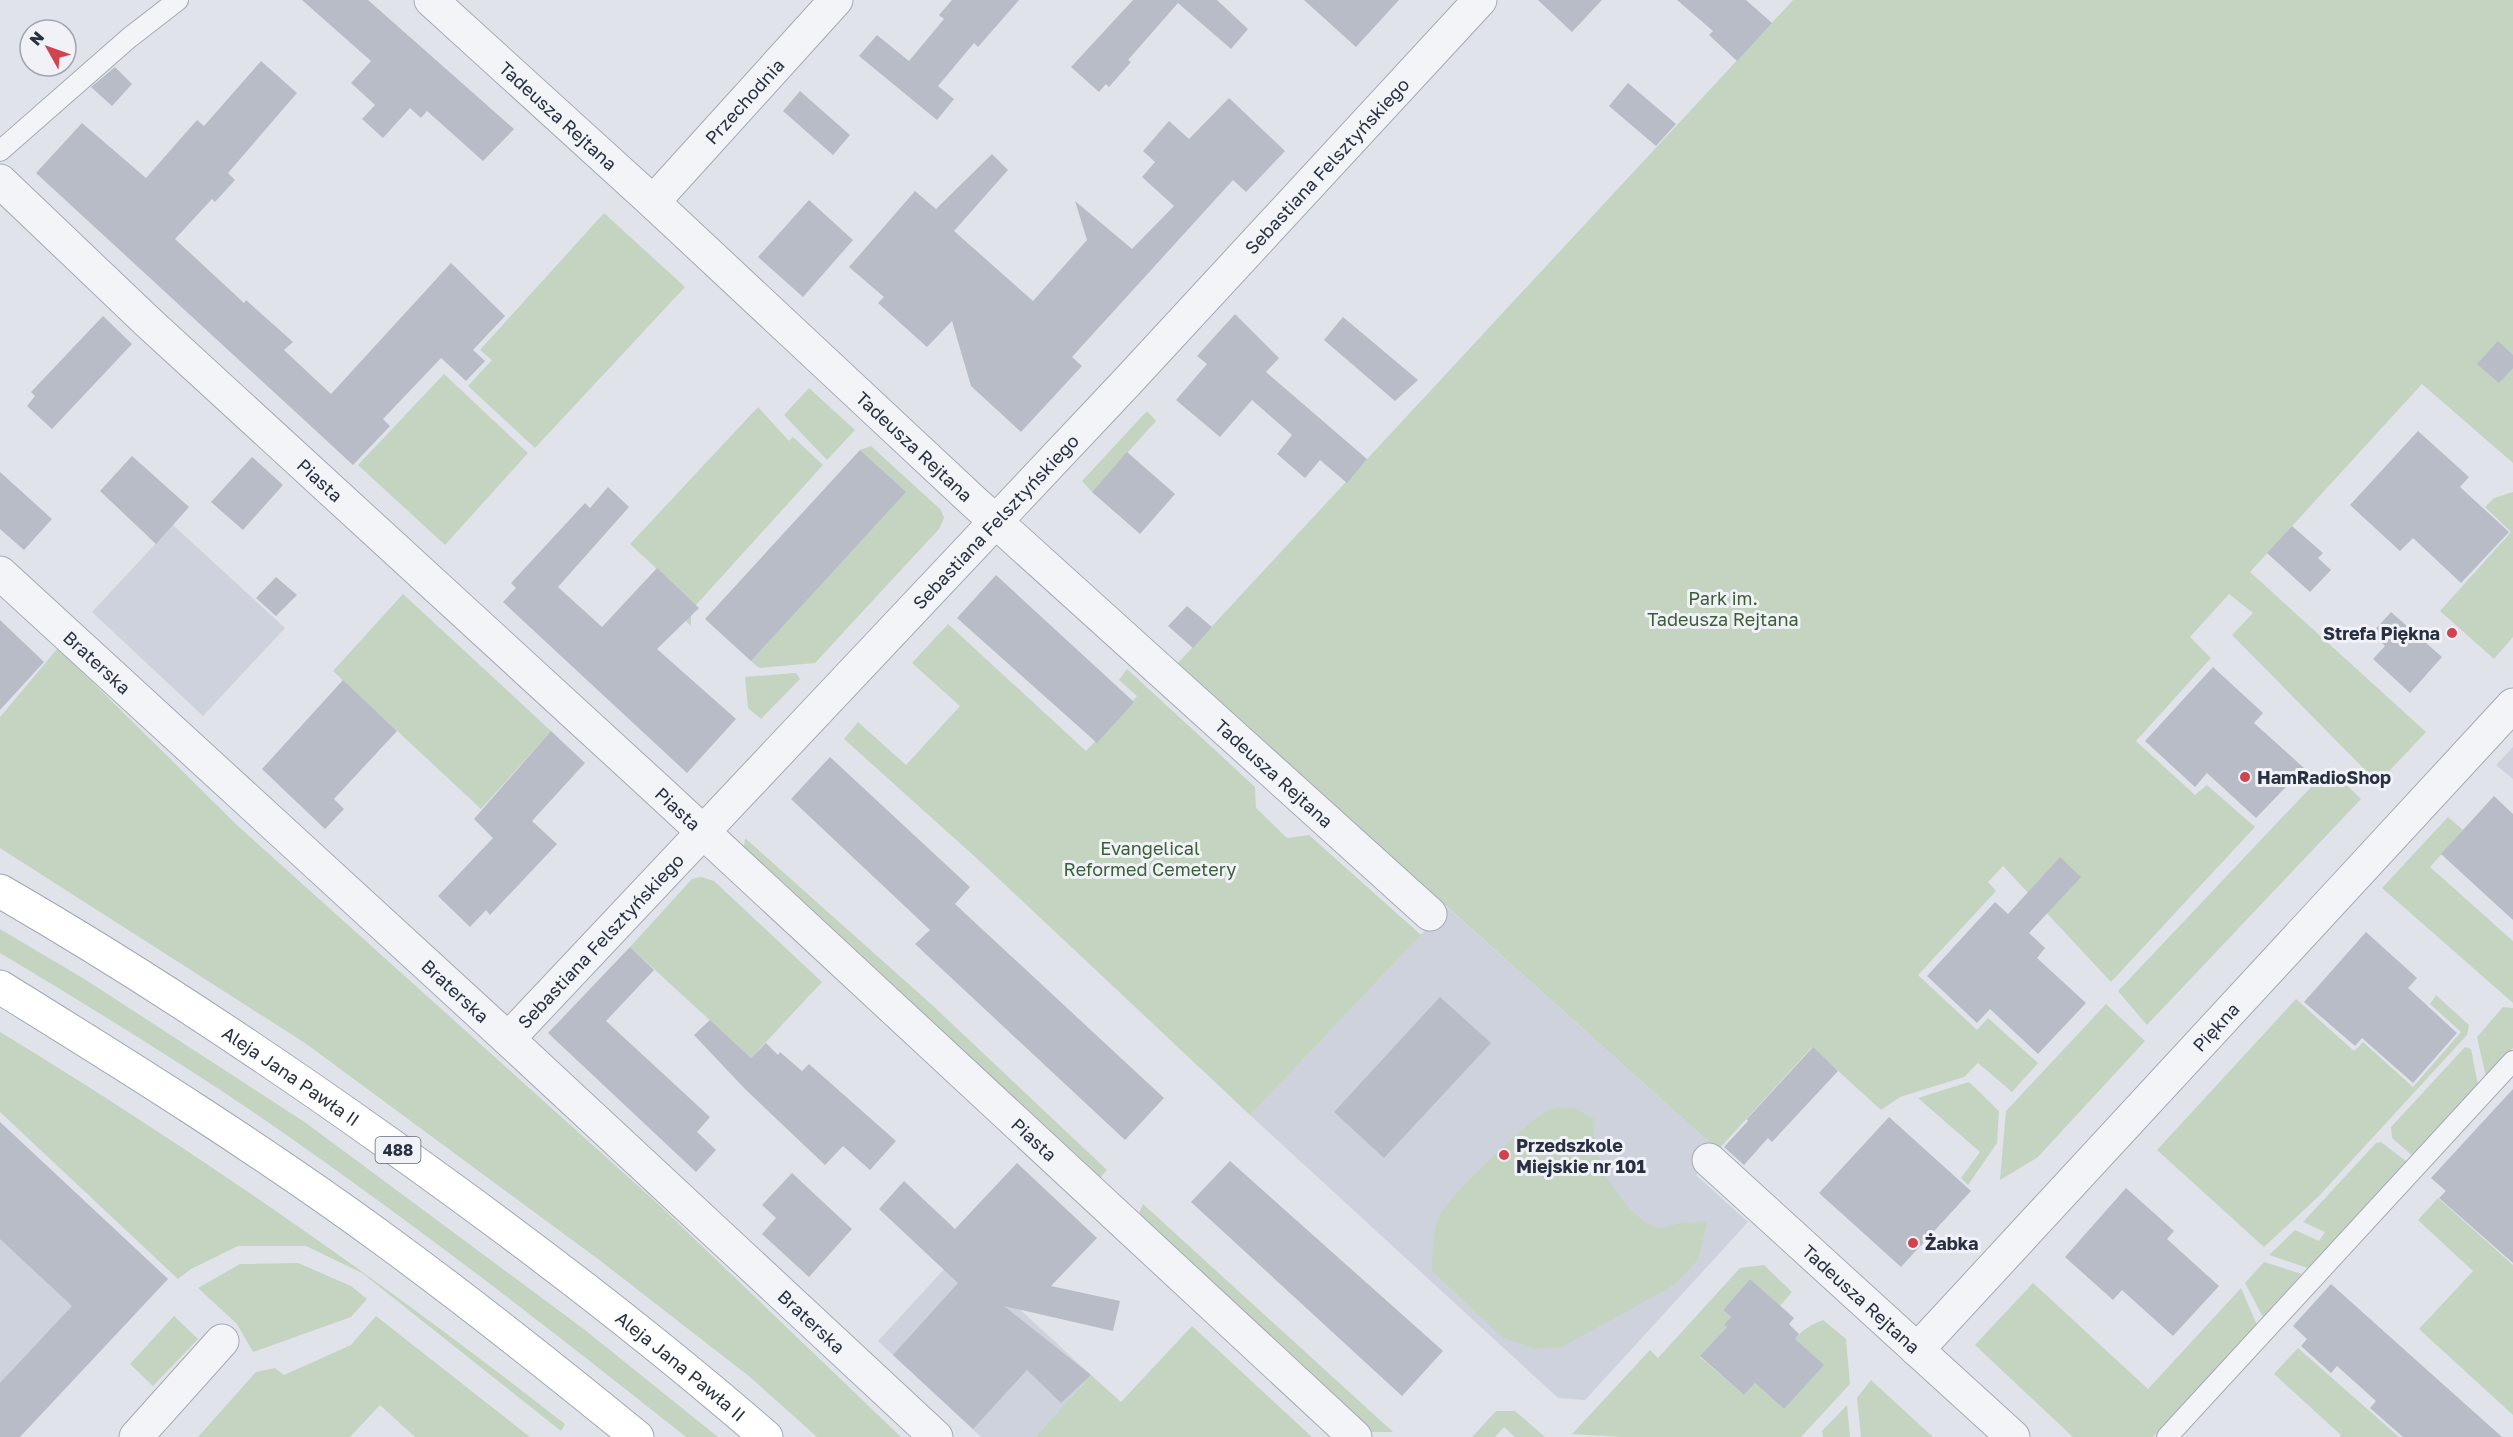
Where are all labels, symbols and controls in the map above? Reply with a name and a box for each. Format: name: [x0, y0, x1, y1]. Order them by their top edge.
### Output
north arrow: [18, 18, 78, 78]
text: N: [25, 27, 48, 49]
street label: Przechodnia: [700, 54, 789, 148]
street label: Tadeusza Rejtana: [495, 57, 622, 175]
street label: Sebastiana Felsztyńskiego: [1240, 73, 1414, 259]
street label: Tadeusza Rejtana: [852, 387, 977, 506]
street label: Sebastiana Felsztyńskiego: [908, 429, 1083, 614]
street label: Piasta: [293, 454, 347, 506]
park label: Park im. Tadeusza Rejtana: [1647, 587, 1799, 630]
place label: Strefa Piękna: [2323, 622, 2440, 644]
street label: Braterska: [59, 626, 135, 698]
marker: Strefa Piękna: [2445, 626, 2459, 640]
street label: Tadeusza Rejtana: [1211, 714, 1338, 832]
place label: HamRadioShop: [2257, 766, 2391, 788]
marker: HamRadioShop: [2238, 770, 2252, 784]
street label: Piasta: [651, 782, 705, 835]
park label: Evangelical Reformed Cemetery: [1064, 837, 1236, 880]
street label: Sebastiana Felsztyńskiego: [513, 849, 688, 1033]
street label: Braterska: [417, 954, 494, 1027]
street label: Piękna: [2188, 998, 2244, 1056]
street label: Aleja Jana Pawła II: [218, 1021, 364, 1131]
street label: Piasta: [1007, 1113, 1061, 1166]
place label: Przedszkole Miejskie nr 101: [1516, 1134, 1646, 1177]
road number: 488: [376, 1137, 420, 1163]
marker: Przedszkole Miejskie nr 101: [1497, 1148, 1511, 1162]
place label: Żabka: [1925, 1232, 1979, 1254]
marker: Żabka: [1906, 1236, 1920, 1250]
street label: Tadeusza Rejtana: [1798, 1240, 1925, 1358]
street label: Braterska: [774, 1285, 850, 1358]
street label: Aleja Jana Pawła II: [611, 1306, 750, 1426]

